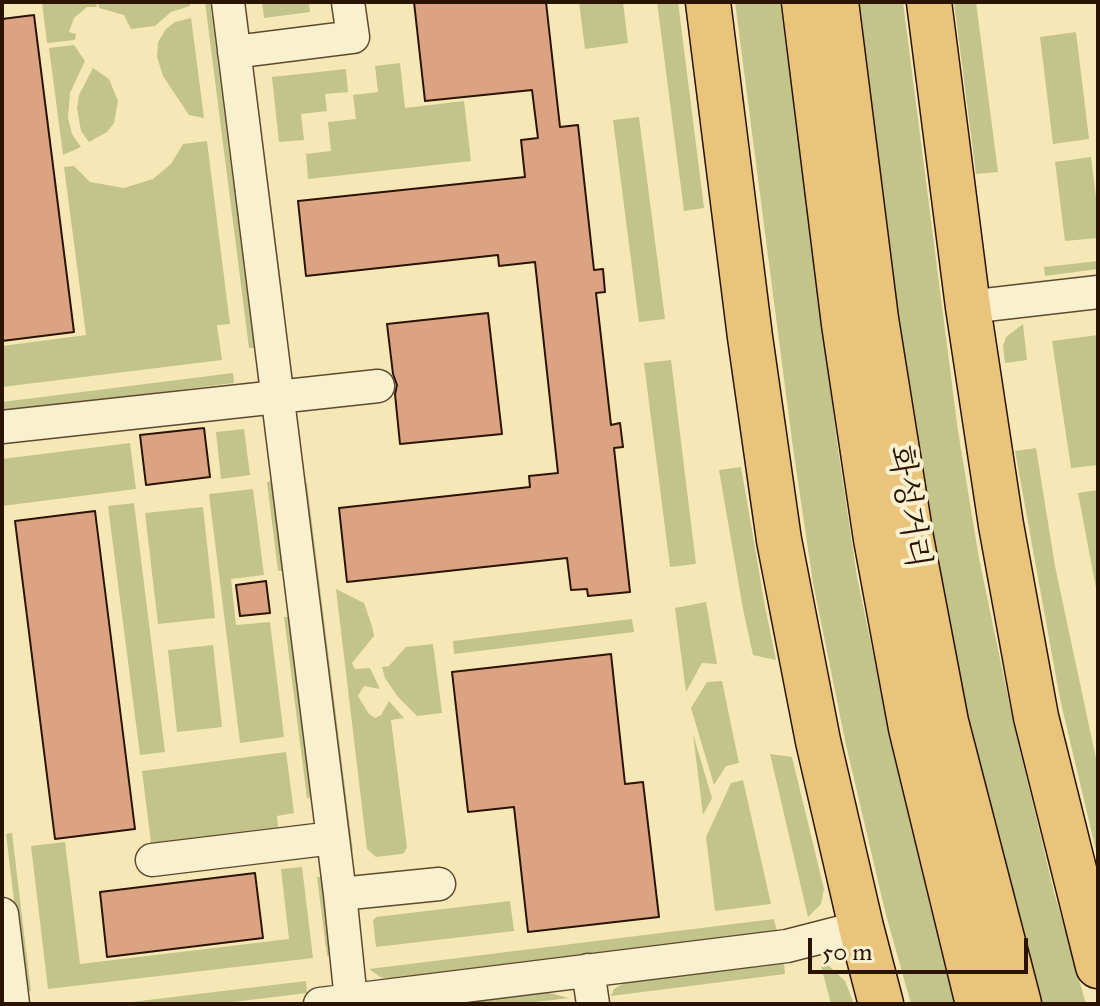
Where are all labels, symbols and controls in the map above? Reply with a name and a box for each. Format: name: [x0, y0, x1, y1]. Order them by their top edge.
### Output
street label: 화성거리: [878, 443, 936, 571]
scale bar: [812, 922, 1032, 972]
text: 50 m: [822, 937, 872, 967]

